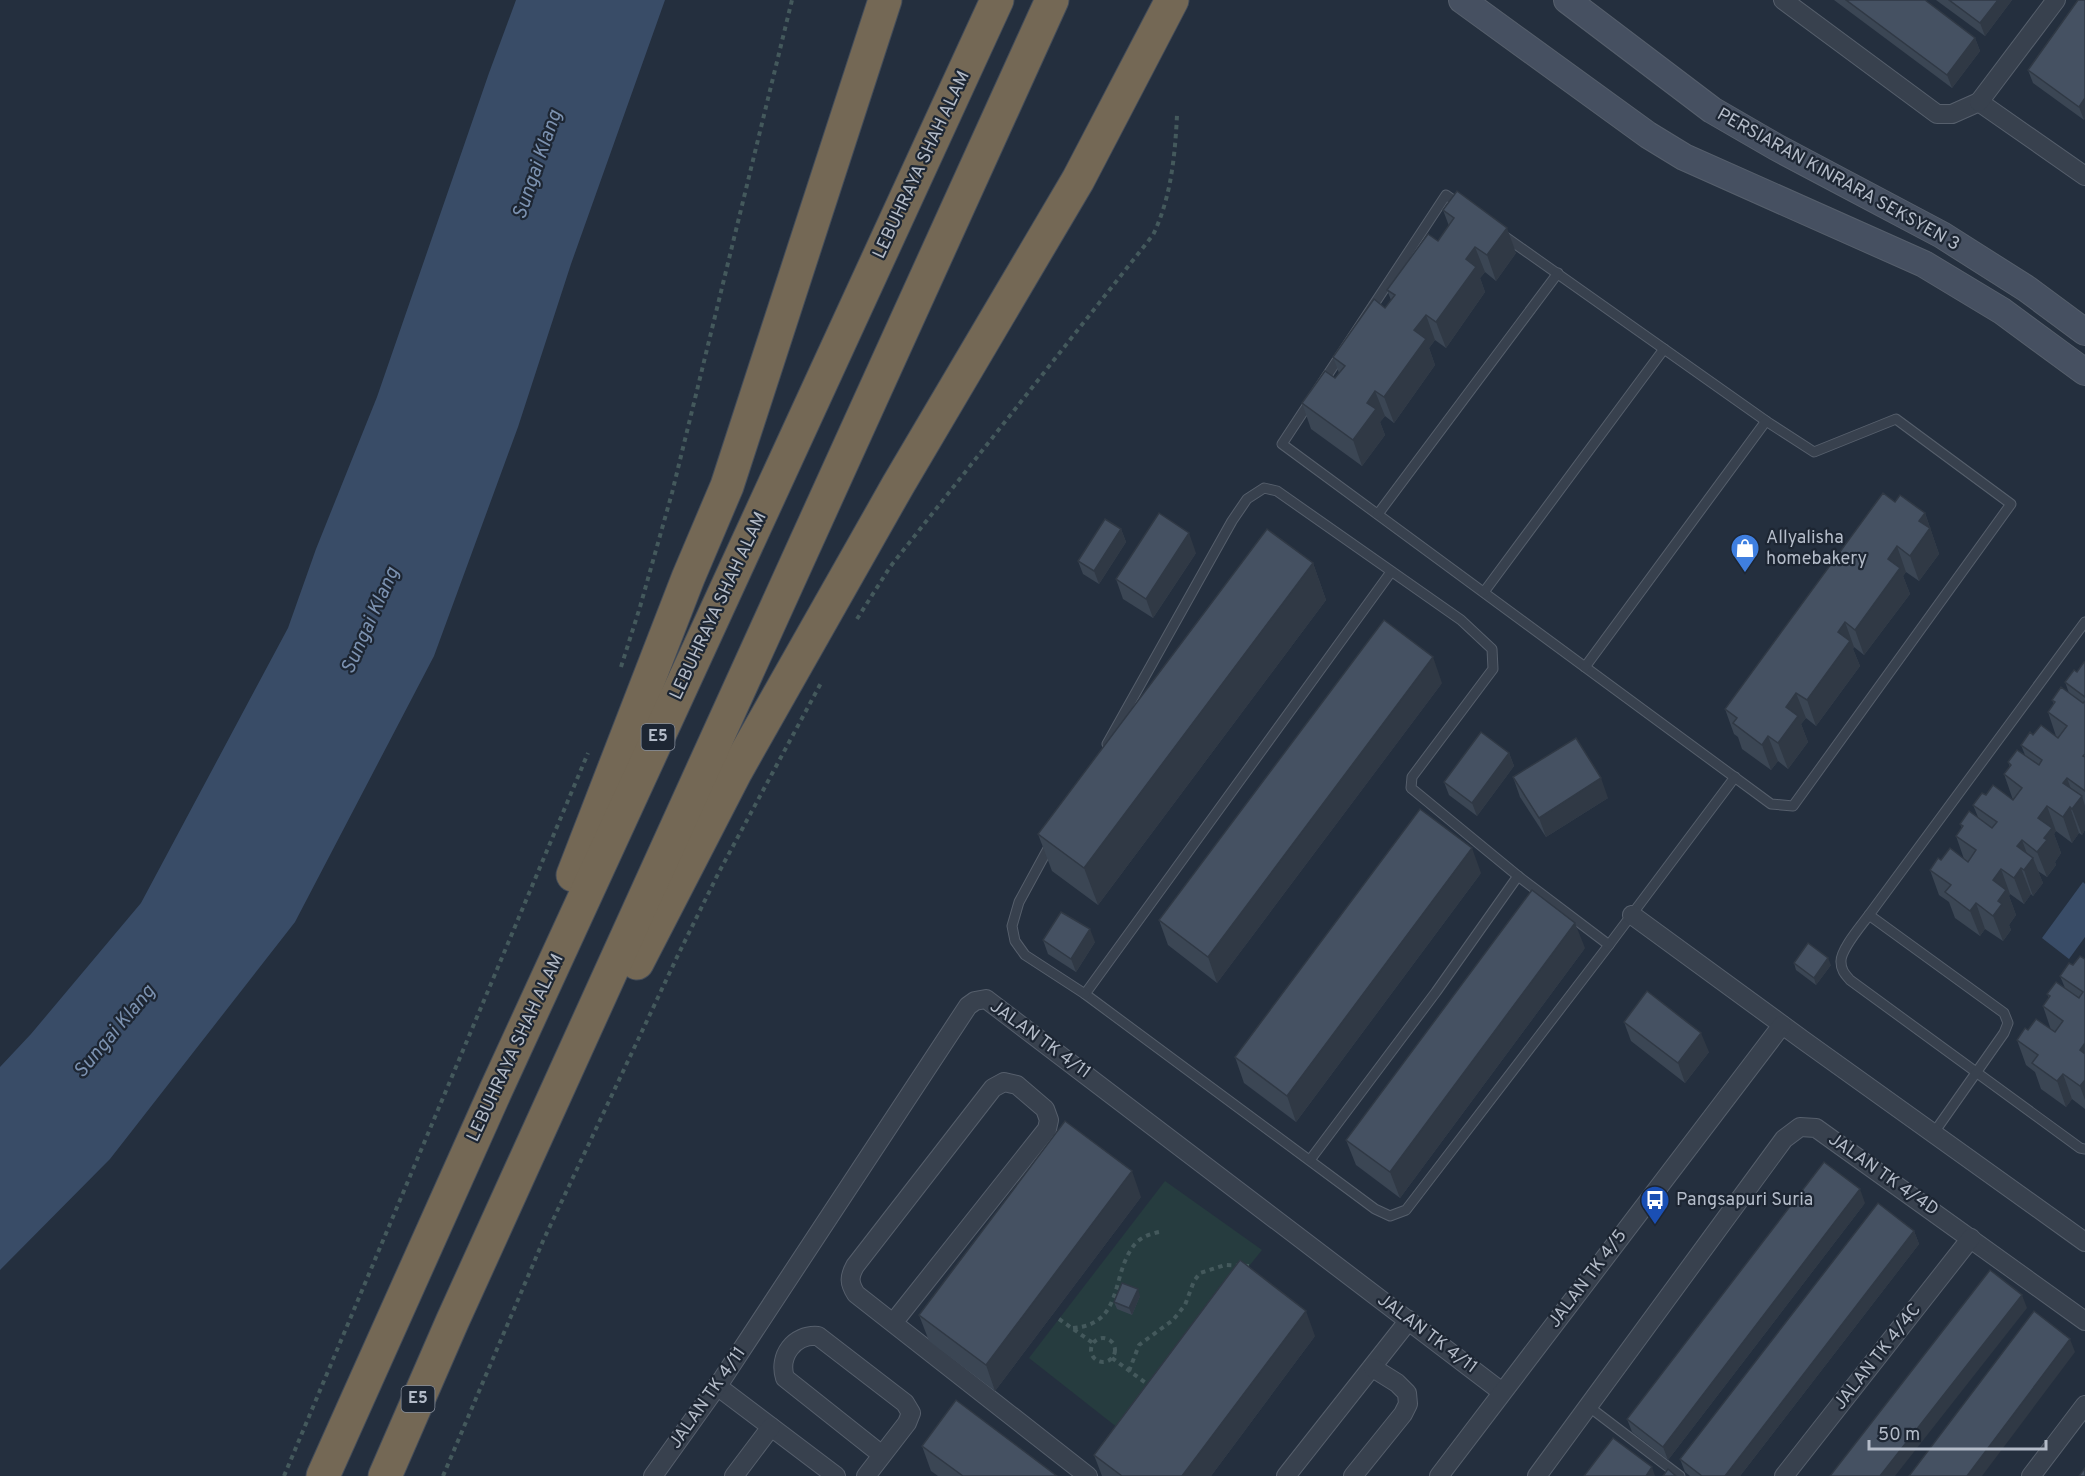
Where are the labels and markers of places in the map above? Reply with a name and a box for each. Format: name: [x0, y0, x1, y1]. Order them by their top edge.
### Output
place label: Allyalisha homebakery: [1766, 527, 1867, 571]
shop icon: Allyalisha homebakery: [1729, 532, 1761, 574]
bus stop icon: Pangsapuri Suria: [1639, 1184, 1671, 1226]
place label: Pangsapuri Suria: [1676, 1189, 1813, 1212]

